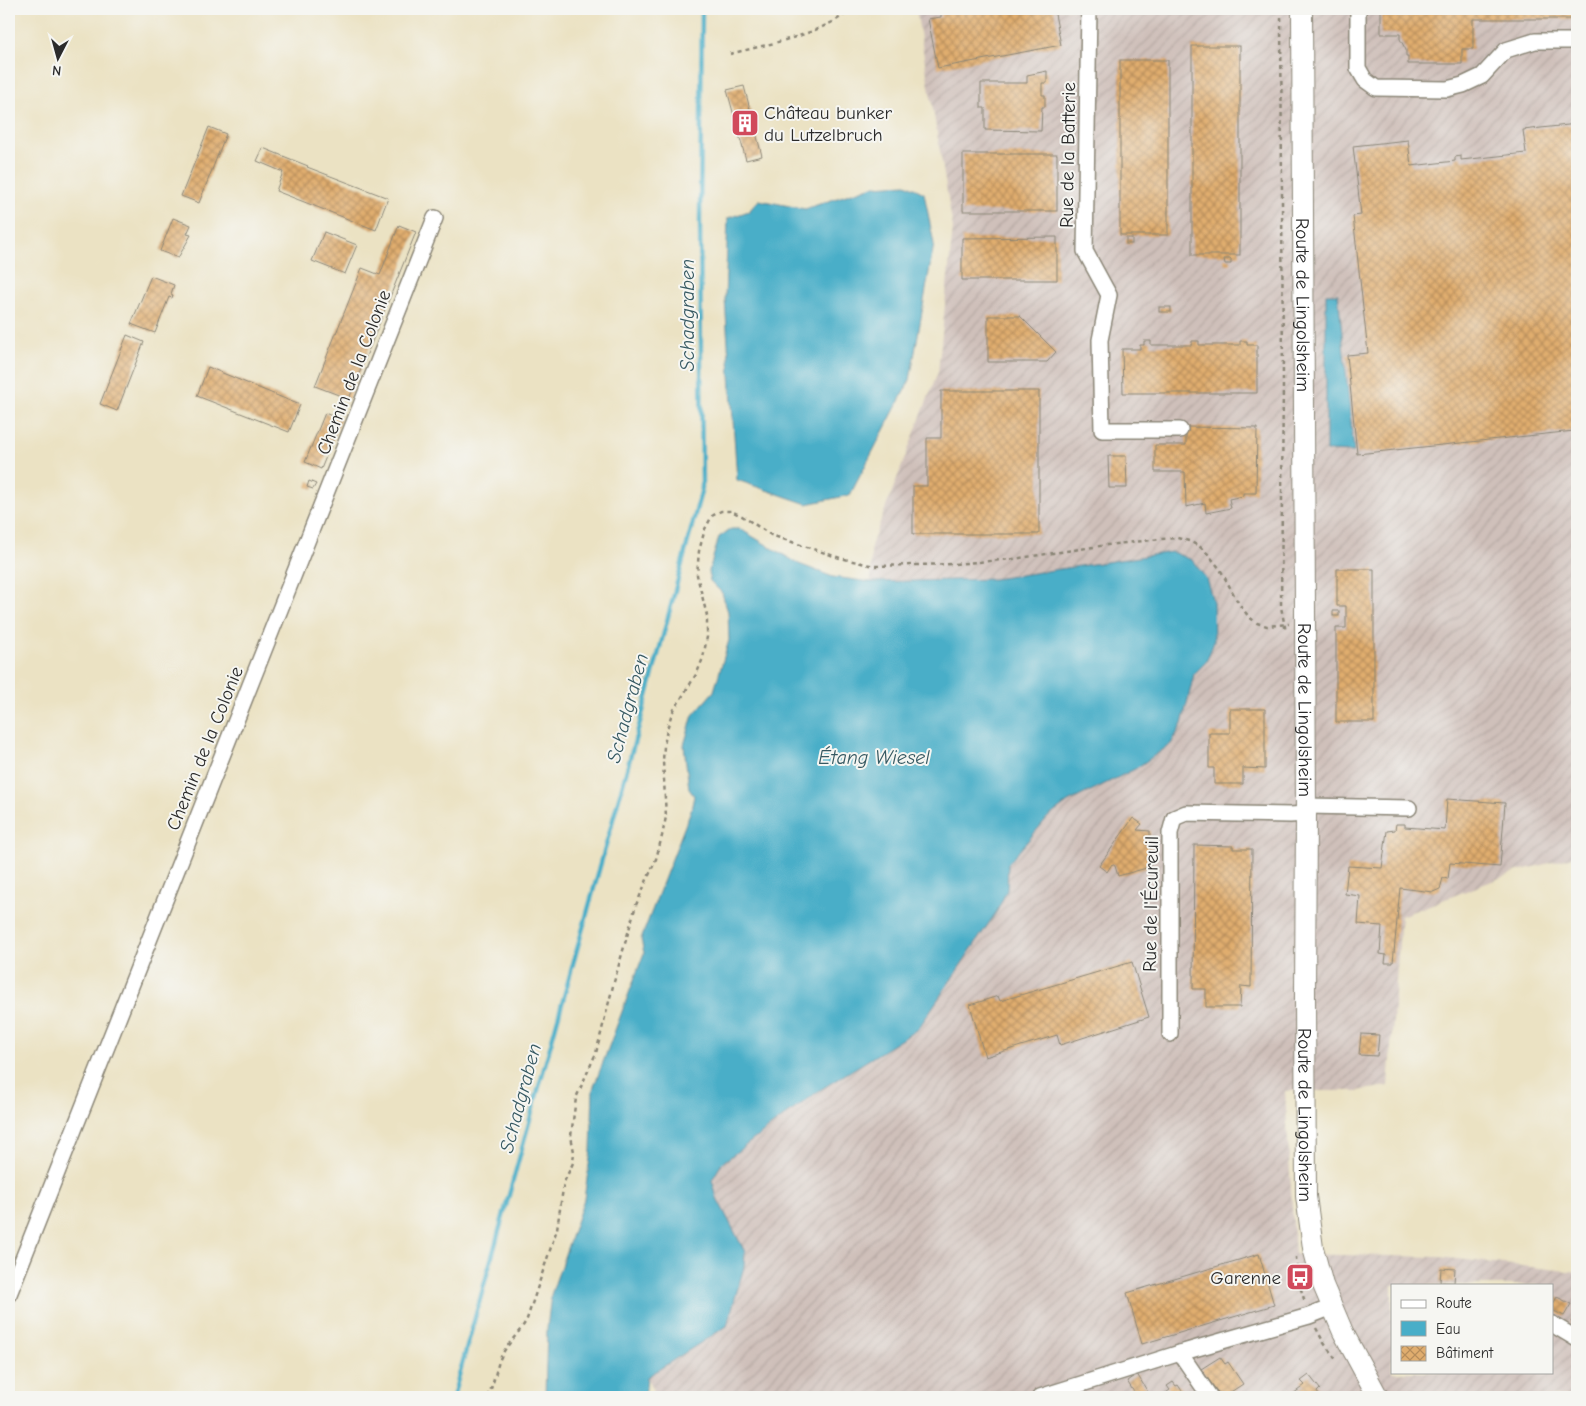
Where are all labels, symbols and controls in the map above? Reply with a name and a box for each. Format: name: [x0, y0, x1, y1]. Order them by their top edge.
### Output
north arrow: [32, 32, 82, 82]
text: N: [51, 62, 62, 79]
street label: Rue de la Batterie: [1056, 82, 1080, 228]
place label: Château bunker du Lutzelbruch: [764, 102, 893, 146]
building icon: Château bunker du Lutzelbruch: [730, 108, 760, 138]
street label: Route de Lingolsheim: [1291, 218, 1314, 392]
water label: Schadgraben: [676, 259, 699, 371]
street label: Chemin de la Colonie: [312, 287, 396, 458]
street label: Route de Lingolsheim: [1293, 623, 1316, 797]
water label: Schadgraben: [602, 651, 653, 765]
street label: Chemin de la Colonie: [162, 663, 248, 834]
water label: Étang Wiesel: [818, 746, 930, 769]
street label: Rue de l'Écureuil: [1139, 836, 1163, 972]
street label: Route de Lingolsheim: [1293, 1028, 1316, 1202]
water label: Schadgraben: [495, 1041, 546, 1155]
bus stop icon: Garenne: [1285, 1262, 1315, 1292]
place label: Garenne: [1210, 1267, 1281, 1289]
legend: [1391, 1284, 1554, 1374]
text: Route: [1436, 1294, 1472, 1312]
text: Eau: [1436, 1320, 1460, 1338]
text: Bâtiment: [1436, 1344, 1494, 1362]

